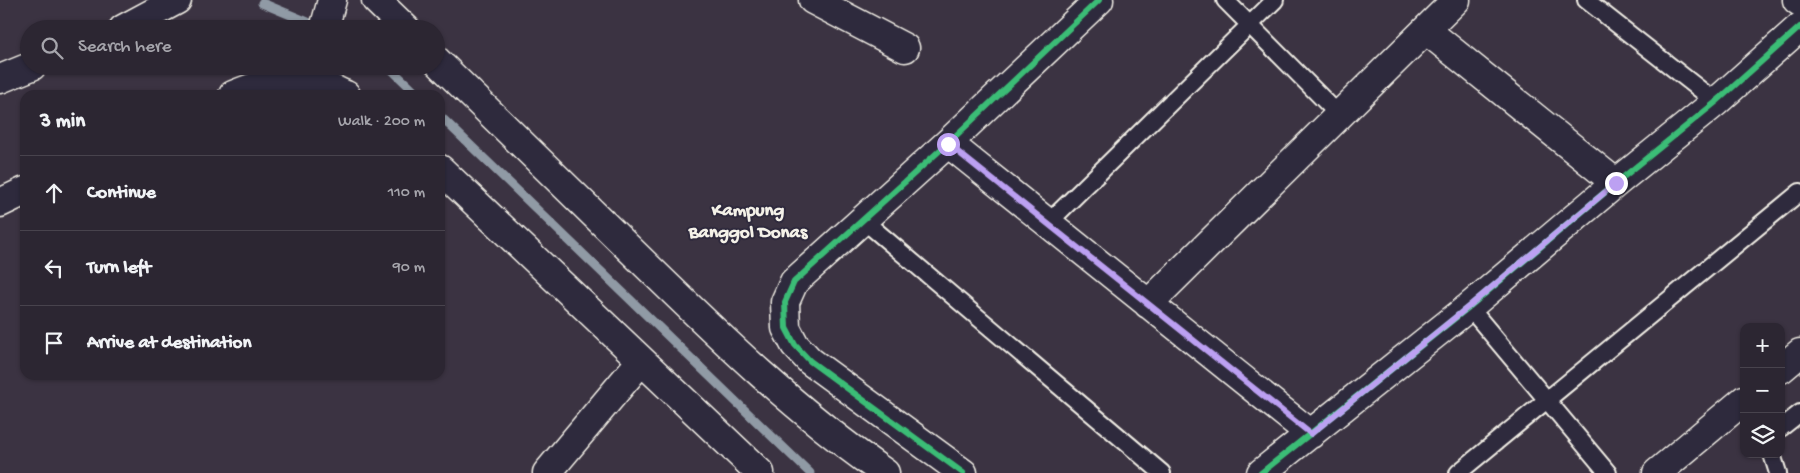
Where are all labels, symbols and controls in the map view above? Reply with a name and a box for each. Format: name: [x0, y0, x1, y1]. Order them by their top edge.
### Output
search box: [20, 20, 445, 75]
icon: search: [38, 34, 66, 62]
text: Search here: [78, 36, 172, 59]
text: 3 min: [40, 110, 85, 135]
text: Walk · 200 m: [338, 113, 425, 132]
route start: [937, 133, 960, 156]
route end: [1605, 172, 1628, 195]
icon: ahead: [40, 179, 68, 207]
text: Continue: [87, 182, 156, 205]
text: 110 m: [388, 184, 425, 203]
district label: Kampung Banggol Donas: [688, 200, 808, 245]
icon: left: [40, 254, 68, 282]
text: Turn left: [87, 257, 151, 280]
text: 90 m: [393, 259, 425, 278]
map controls: [1740, 323, 1785, 458]
button: +: [1740, 323, 1785, 368]
icon: arrive: [40, 329, 68, 357]
text: Arrive at destination: [87, 332, 251, 355]
button: −: [1740, 368, 1785, 413]
button: layers: [1740, 413, 1785, 458]

